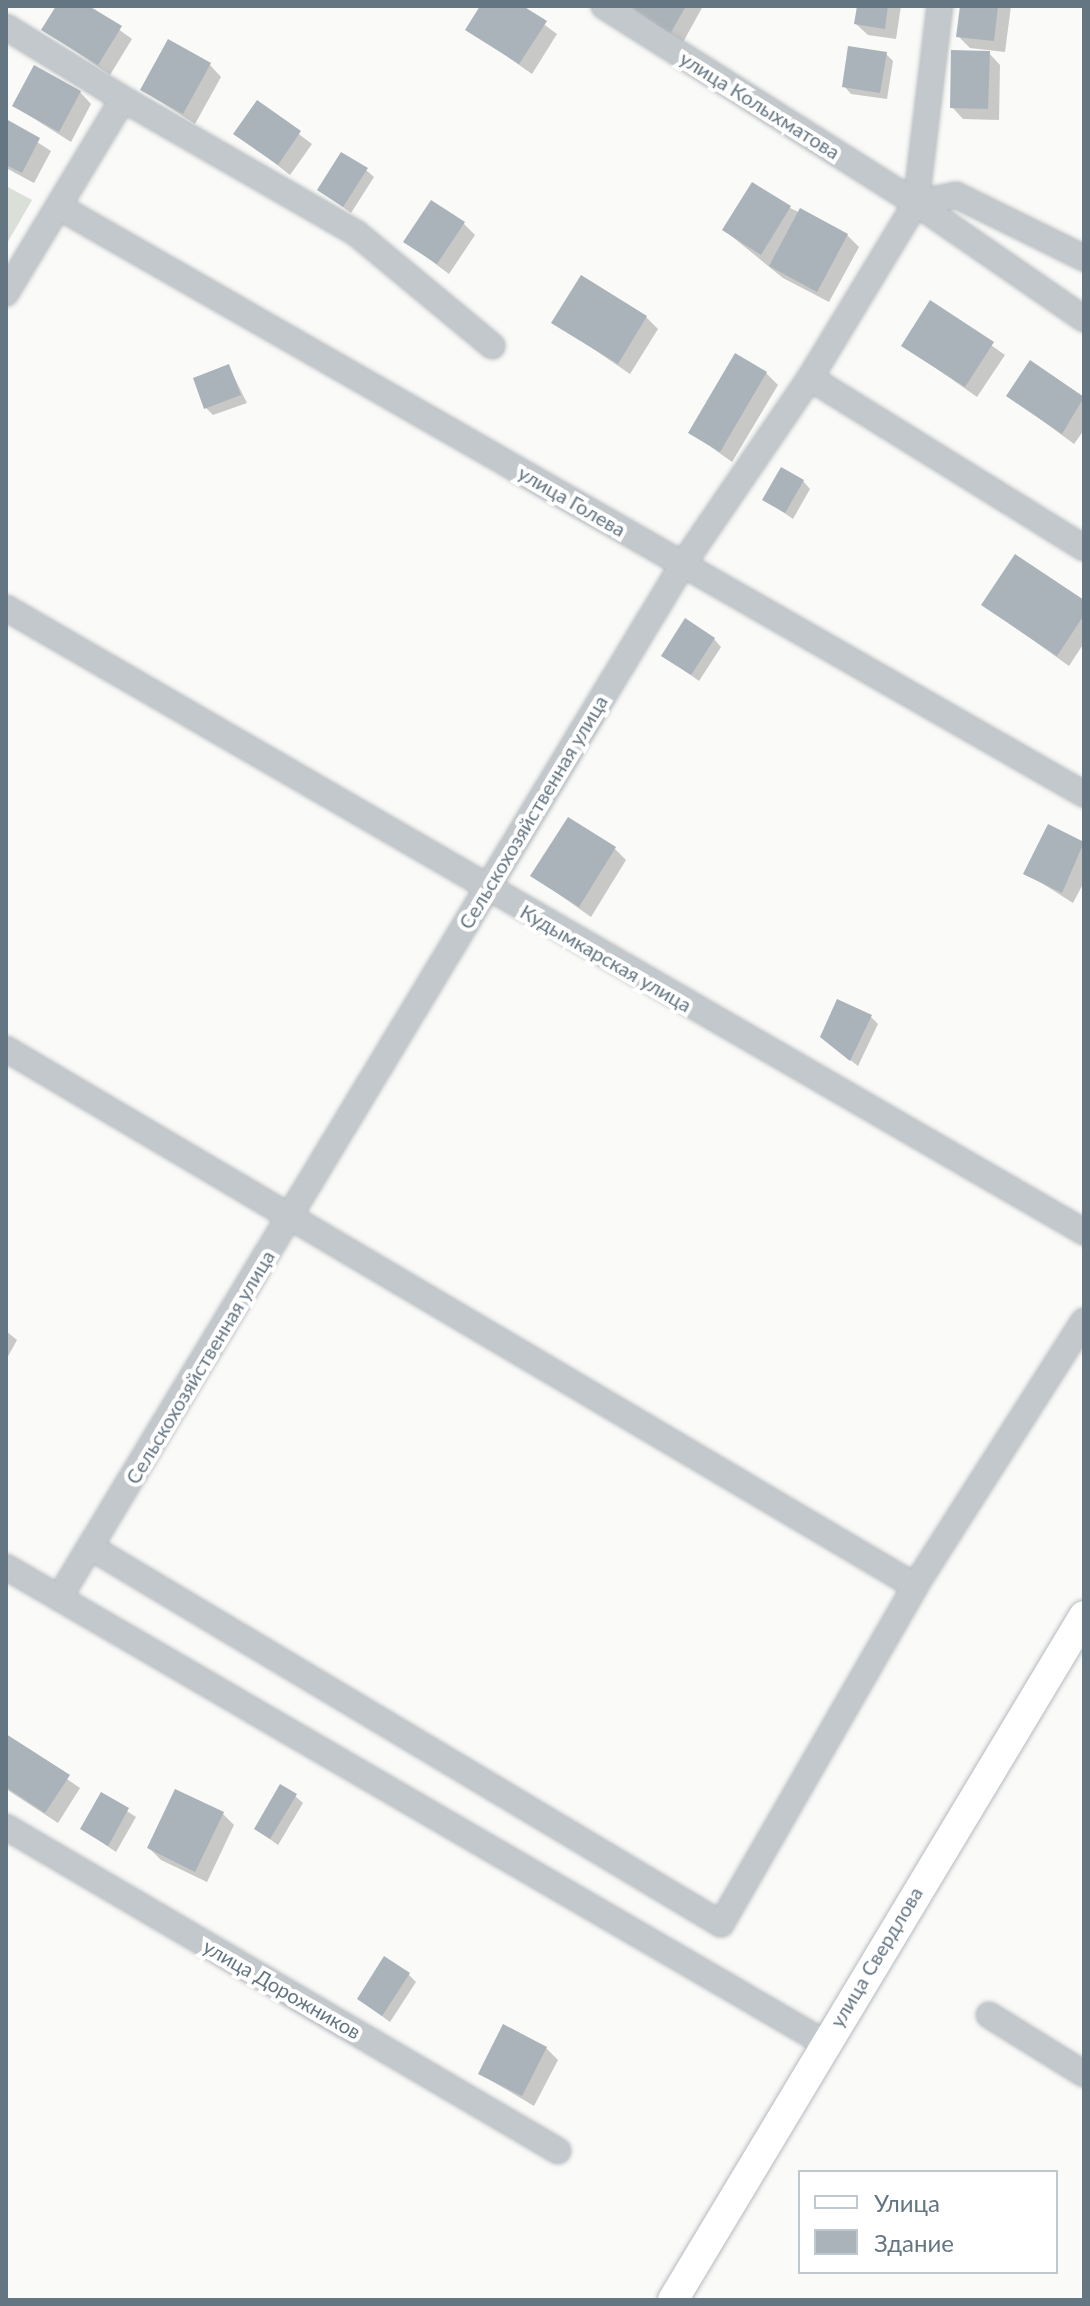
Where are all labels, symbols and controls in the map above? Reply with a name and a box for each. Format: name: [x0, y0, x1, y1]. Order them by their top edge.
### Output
street label: улица Колыхматова: [676, 46, 844, 164]
street label: улица Голева: [514, 461, 630, 541]
street label: Сельскохозяйственная улица: [454, 691, 612, 933]
street label: Кудымкарская улица: [516, 899, 696, 1017]
street label: Сельскохозяйственная улица: [121, 1246, 279, 1488]
street label: улица Свердлова: [825, 1882, 927, 2032]
street label: улица Дорожников: [199, 1934, 365, 2044]
legend: [798, 2170, 1058, 2274]
text: Улица: [874, 2188, 940, 2217]
text: Здание: [874, 2228, 954, 2257]

